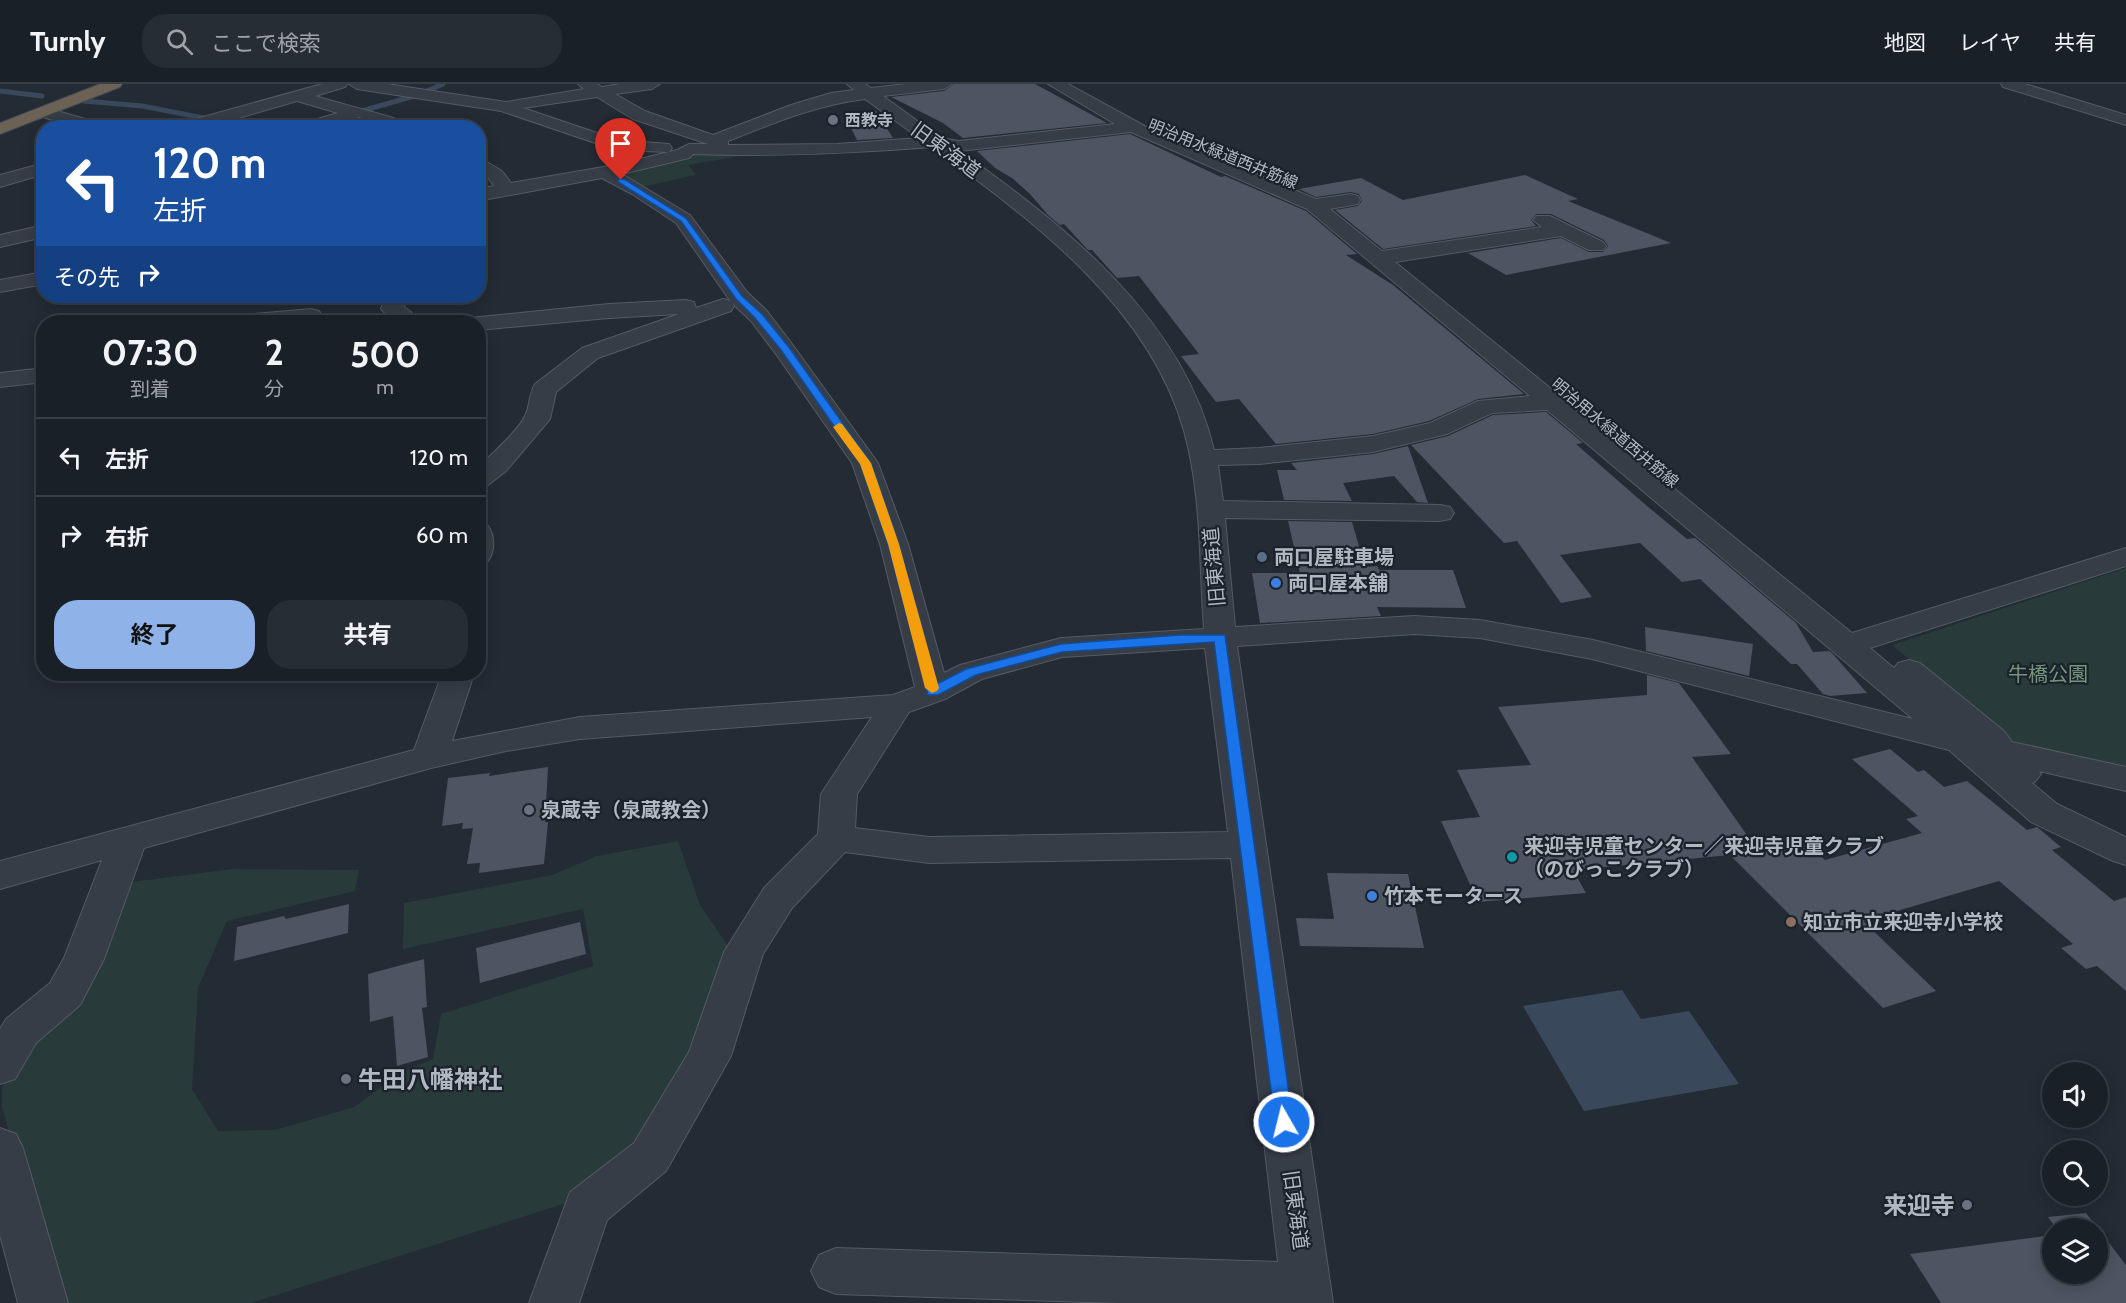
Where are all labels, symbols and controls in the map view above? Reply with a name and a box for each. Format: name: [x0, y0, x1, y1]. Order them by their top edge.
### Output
search box: [142, 14, 562, 68]
text: Turnly: [30, 24, 106, 58]
icon: search: [163, 25, 196, 58]
text: ここで検索: [211, 30, 321, 57]
text: 地図: [1884, 30, 1926, 55]
text: レイヤ: [1959, 30, 2021, 55]
text: 共有: [2054, 30, 2096, 55]
place label: 西教寺: [845, 111, 893, 130]
marker: 西教寺: [826, 113, 840, 127]
street label: 明治用水緑道西井筋線: [1145, 115, 1301, 193]
street label: 旧東海道: [907, 117, 985, 183]
pin: [595, 118, 646, 180]
icon: arrive: [604, 127, 637, 160]
text: 120 m: [153, 137, 266, 189]
icon: left: [54, 144, 132, 222]
text: 左折: [153, 194, 207, 227]
icon: right: [132, 258, 165, 291]
text: その先: [54, 264, 120, 291]
text: 07:30: [102, 330, 198, 374]
text: 2: [265, 330, 284, 374]
text: 500: [350, 332, 420, 376]
street label: 明治用水緑道西井筋線: [1548, 374, 1682, 492]
text: m: [376, 375, 394, 399]
text: 到着: [130, 377, 170, 401]
text: 分: [264, 377, 284, 401]
icon: left: [54, 441, 87, 474]
text: 120 m: [410, 444, 468, 471]
text: 左折: [105, 446, 149, 473]
icon: right: [54, 519, 87, 552]
text: 60 m: [416, 522, 468, 549]
text: 右折: [105, 524, 149, 551]
street label: 旧東海道: [1199, 526, 1229, 608]
place label: 両口屋駐車場: [1274, 545, 1394, 569]
marker: 両口屋駐車場: [1255, 550, 1269, 564]
place label: 両口屋本舗: [1288, 571, 1388, 595]
marker: 両口屋本舗: [1269, 576, 1283, 590]
button: 終了: [54, 600, 255, 669]
button: 共有: [267, 600, 468, 669]
park label: 牛橋公園: [2008, 662, 2088, 686]
place label: 泉蔵寺（泉蔵教会）: [541, 798, 721, 822]
marker: 泉蔵寺（泉蔵教会）: [522, 803, 536, 817]
place label: 来迎寺児童センター／来迎寺児童クラブ （のびっこクラブ）: [1524, 834, 1884, 881]
marker: 来迎寺児童センター／来迎寺児童クラブ （のびっこクラブ）: [1505, 850, 1519, 864]
place label: 竹本モータース: [1384, 884, 1523, 908]
marker: 竹本モータース: [1365, 889, 1379, 903]
place label: 知立市立来迎寺小学校: [1803, 910, 2003, 934]
marker: 知立市立来迎寺小学校: [1784, 915, 1798, 929]
map controls: [2042, 1062, 2108, 1284]
button: sound: [2042, 1062, 2108, 1128]
place label: 牛田八幡神社: [358, 1065, 502, 1094]
marker: 牛田八幡神社: [339, 1072, 353, 1086]
position arrow: [1252, 1090, 1316, 1154]
button: search: [2042, 1140, 2108, 1206]
street label: 旧東海道: [1279, 1169, 1313, 1251]
place label: 来迎寺: [1883, 1191, 1955, 1220]
marker: 来迎寺: [1960, 1198, 1974, 1212]
button: layers: [2042, 1218, 2108, 1284]

